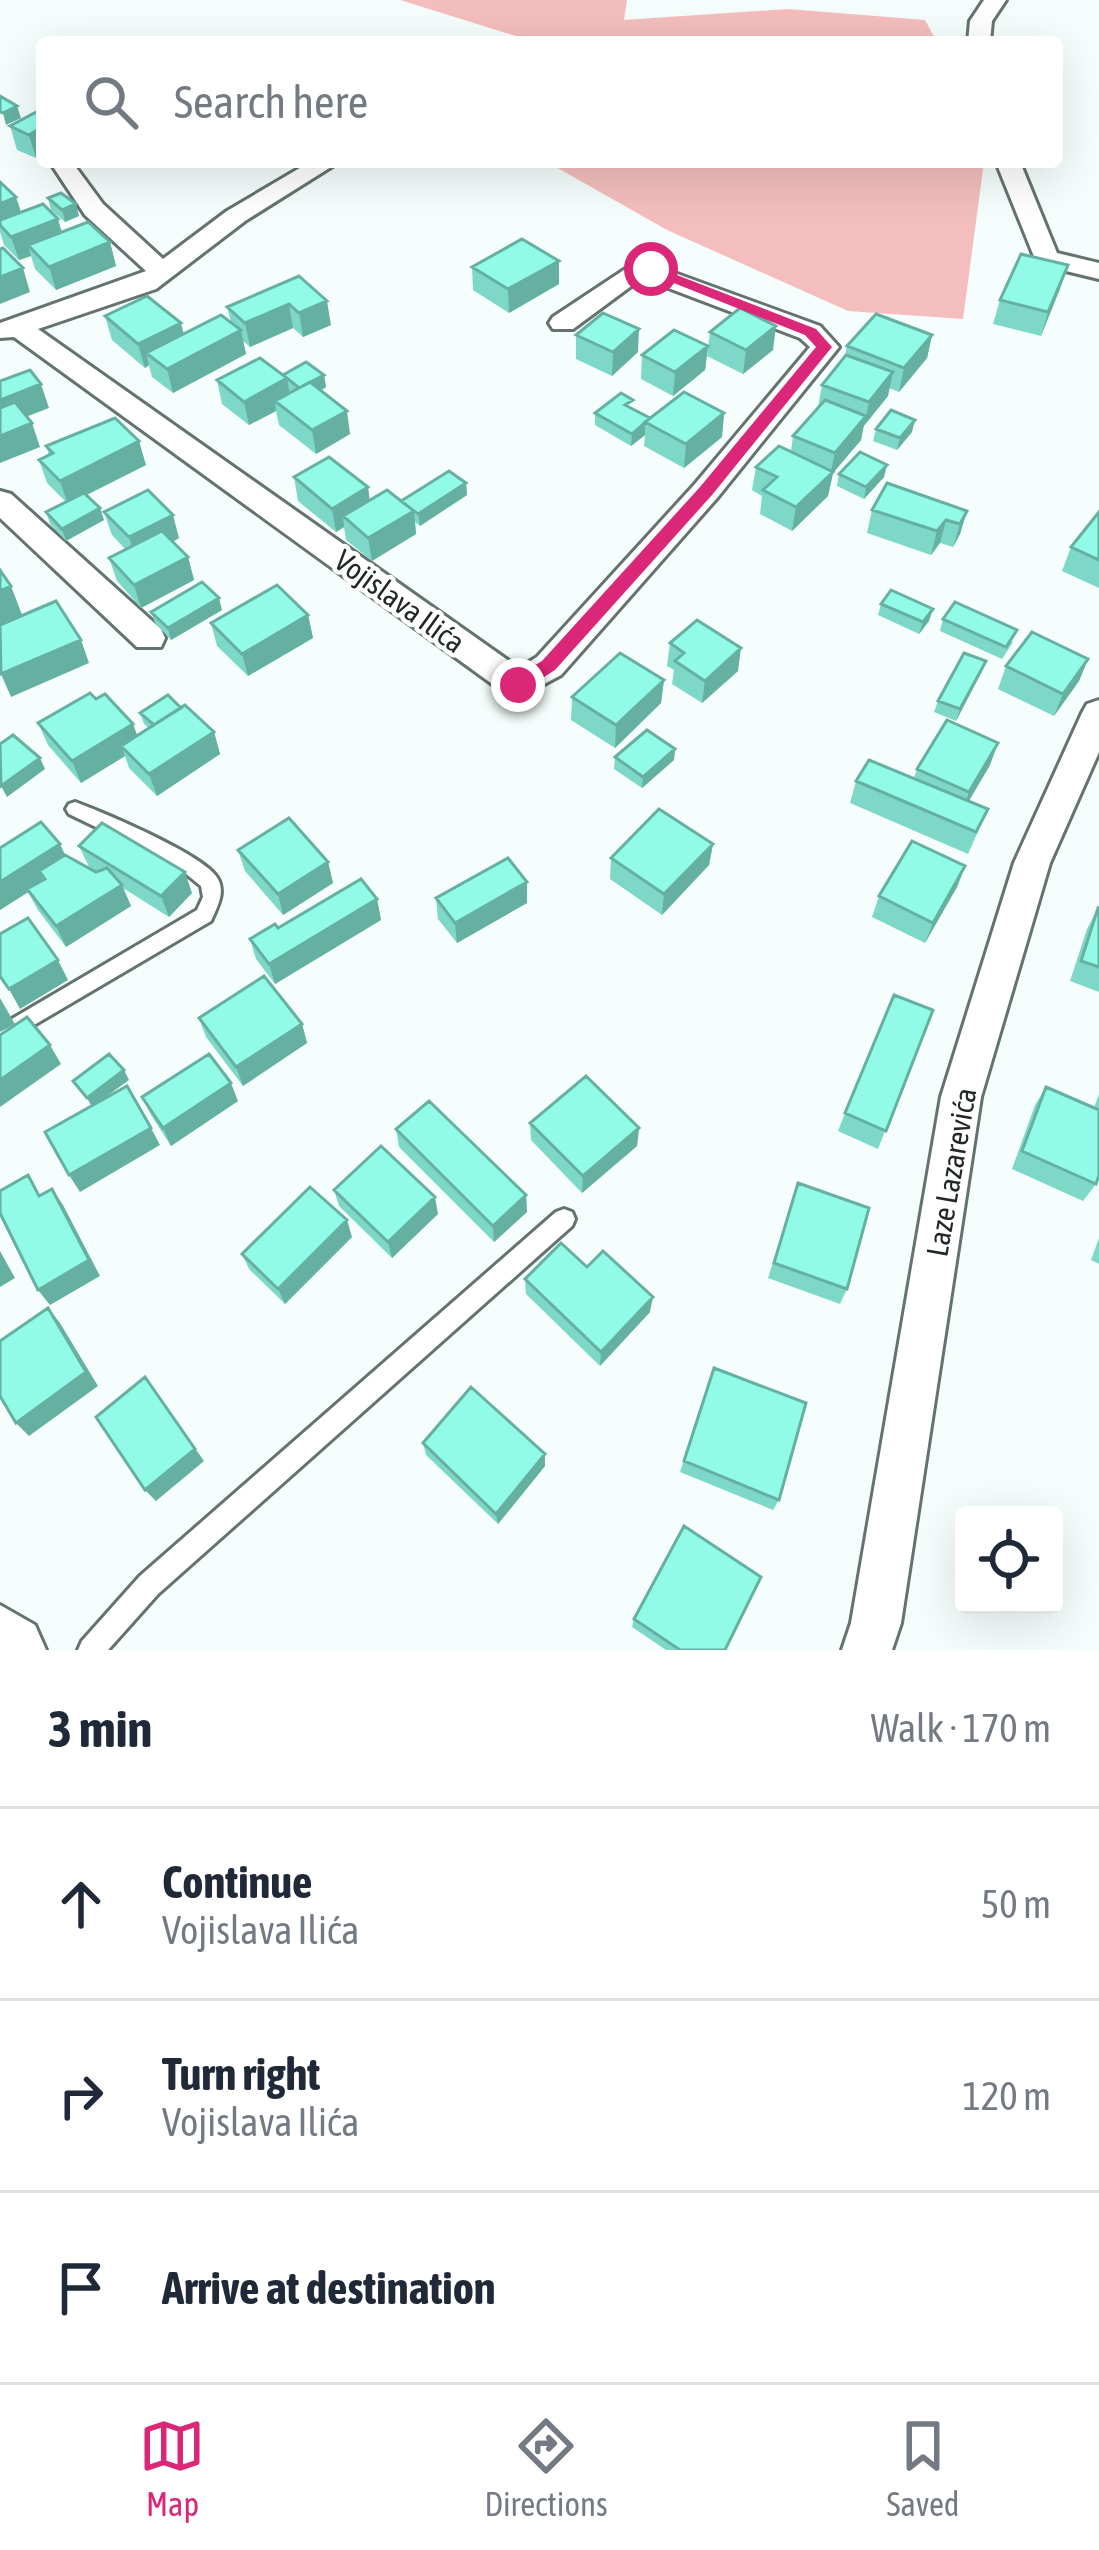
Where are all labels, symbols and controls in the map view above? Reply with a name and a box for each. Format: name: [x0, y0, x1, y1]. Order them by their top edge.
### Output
search box: [36, 36, 1063, 168]
icon: search: [78, 69, 144, 135]
text: Search here: [174, 76, 368, 128]
route start: [624, 242, 678, 296]
street label: Vojislava Ilića: [329, 543, 471, 659]
route end: [491, 658, 545, 712]
street label: Laze Lazarevića: [919, 1085, 983, 1259]
map controls: [955, 1506, 1063, 1614]
button: locate: [955, 1506, 1063, 1614]
text: 3 min: [48, 1699, 152, 1758]
text: Walk · 170 m: [871, 1706, 1051, 1750]
text: Continue: [162, 1856, 313, 1908]
icon: ahead: [48, 1871, 114, 1937]
text: 50 m: [981, 1882, 1051, 1926]
text: Vojislava Ilića: [162, 1908, 359, 1952]
text: Turn right: [162, 2048, 320, 2100]
icon: right: [48, 2063, 114, 2129]
text: 120 m: [963, 2074, 1051, 2118]
text: Vojislava Ilića: [162, 2100, 359, 2144]
icon: arrive: [48, 2255, 114, 2321]
text: Arrive at destination: [162, 2262, 496, 2314]
tab: Map: [139, 2413, 205, 2523]
tab: Directions: [484, 2413, 608, 2523]
tab: Saved: [887, 2413, 959, 2523]

